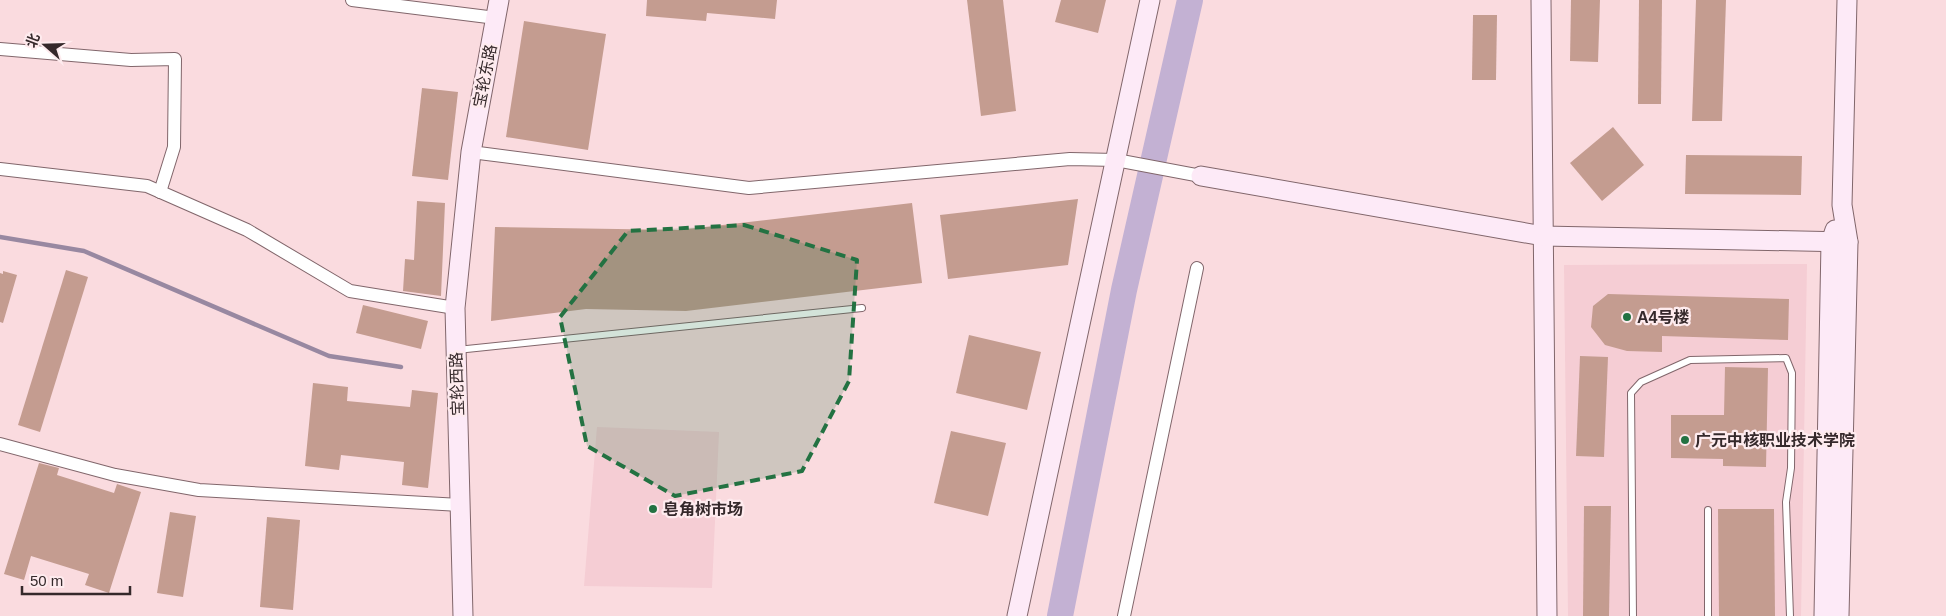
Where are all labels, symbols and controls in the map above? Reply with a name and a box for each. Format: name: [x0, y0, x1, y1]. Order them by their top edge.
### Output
north arrow: [20, 20, 70, 70]
text: 北: [23, 31, 43, 50]
street label: 宝轮东路: [471, 43, 499, 109]
place label: A4号楼: [1637, 309, 1689, 326]
marker: A4号楼: [1621, 311, 1633, 323]
street label: 宝轮西路: [447, 352, 467, 416]
place label: 广元中核职业技术学院: [1695, 431, 1855, 449]
marker: 广元中核职业技术学院: [1679, 434, 1691, 446]
place label: 皂角树市场: [663, 500, 743, 518]
marker: 皂角树市场: [647, 503, 659, 515]
scale bar: [22, 564, 130, 596]
text: 50 m: [30, 572, 63, 589]

